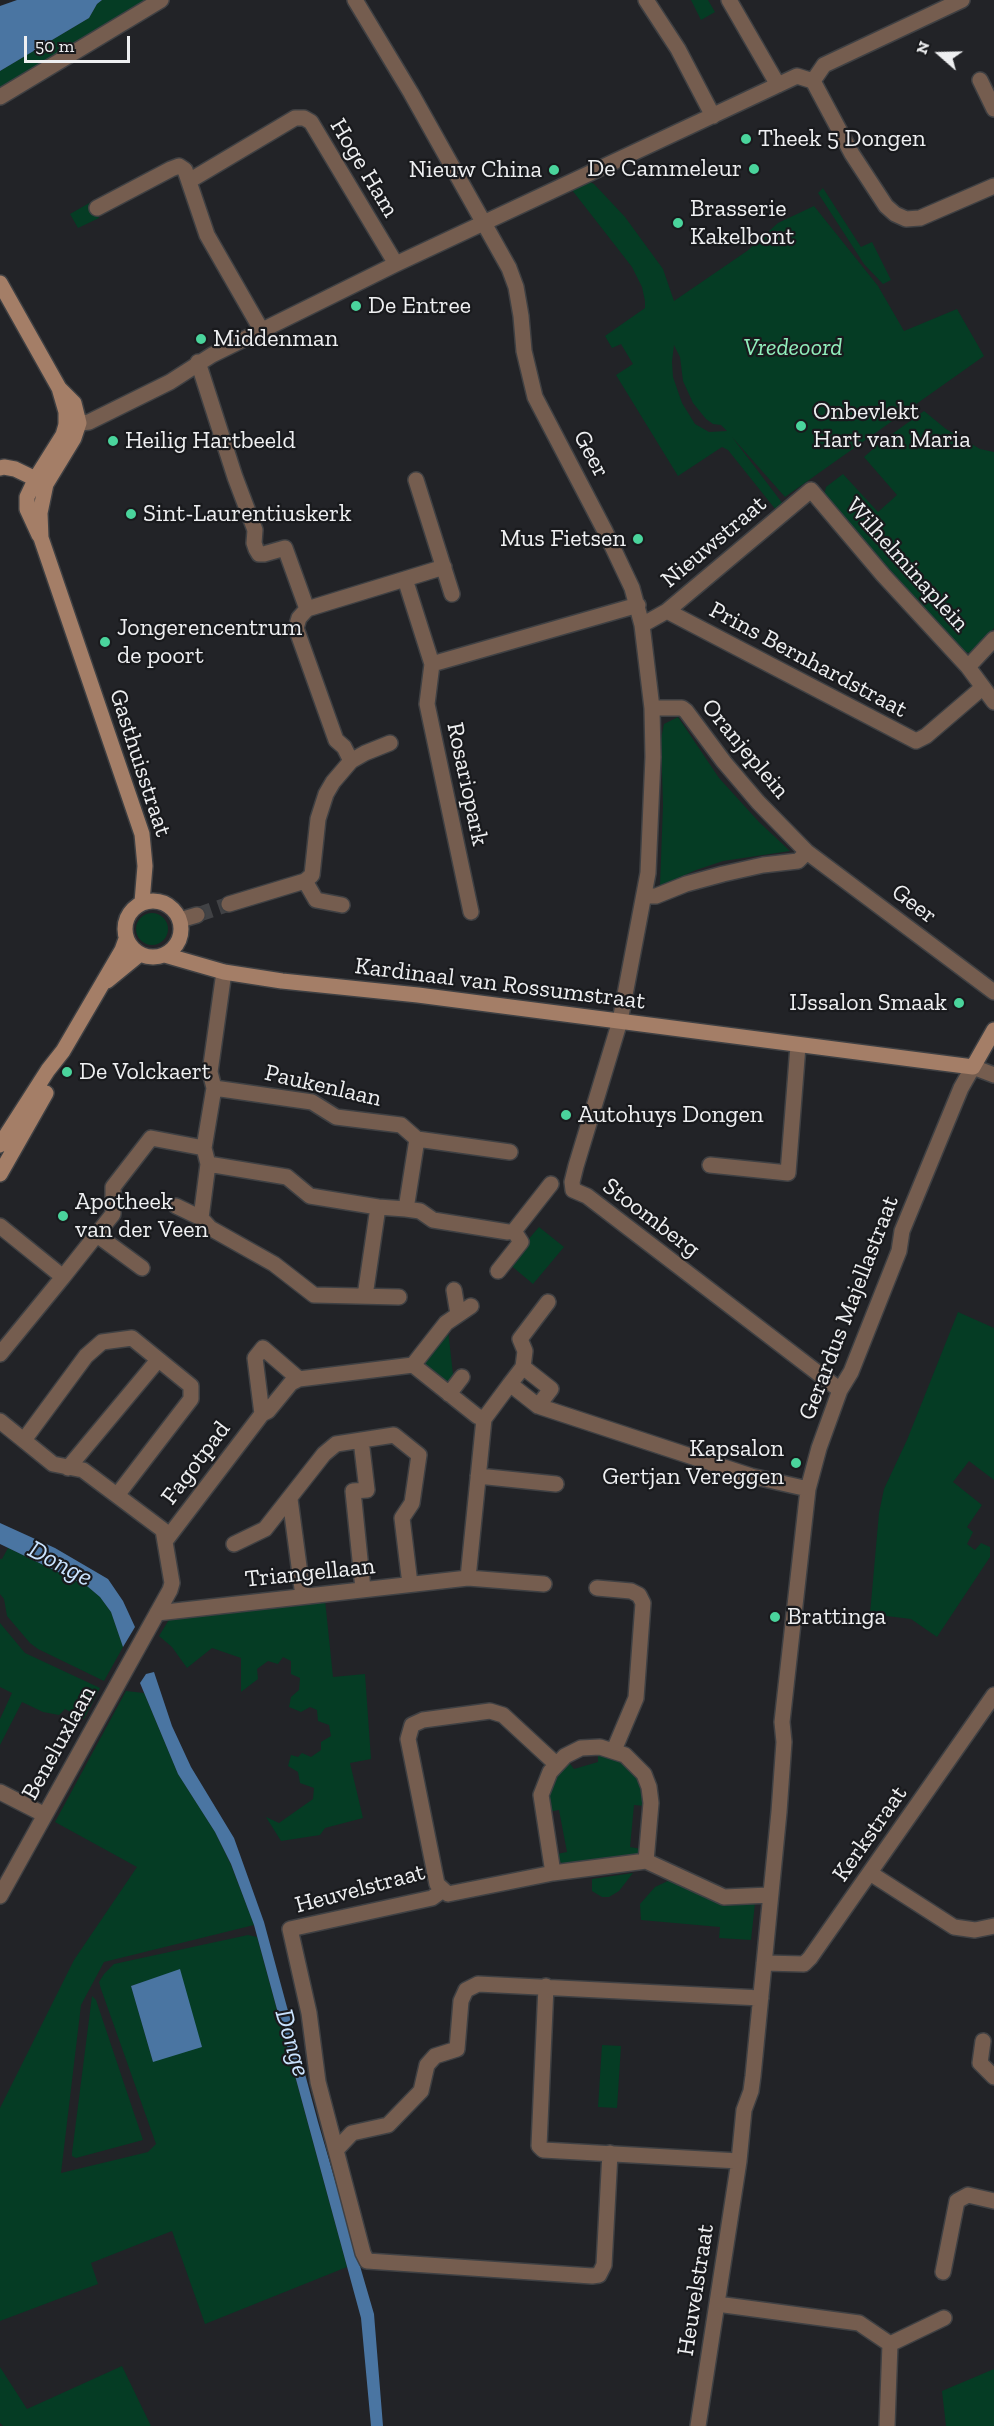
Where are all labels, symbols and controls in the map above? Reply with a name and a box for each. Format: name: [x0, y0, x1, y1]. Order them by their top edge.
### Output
scale bar: [27, 24, 134, 62]
north arrow: [910, 24, 970, 84]
text: 50 m: [35, 35, 74, 57]
text: N: [912, 39, 934, 57]
street label: Hoge Ham: [323, 113, 405, 223]
place label: Theek 5 Dongen: [758, 125, 926, 153]
marker: Theek 5 Dongen: [739, 132, 753, 146]
place label: De Cammeleur: [587, 155, 742, 183]
place label: Nieuw China: [409, 156, 542, 184]
marker: De Cammeleur: [747, 162, 761, 176]
marker: Nieuw China: [547, 163, 561, 177]
place label: Brasserie Kakelbont: [690, 195, 795, 251]
marker: Brasserie Kakelbont: [671, 216, 685, 230]
place label: De Entree: [368, 292, 471, 320]
marker: De Entree: [349, 299, 363, 313]
place label: Middenman: [213, 325, 338, 353]
marker: Middenman: [194, 332, 208, 346]
park label: Vredeoord: [743, 334, 843, 362]
place label: Onbevlekt Hart van Maria: [813, 398, 971, 454]
marker: Onbevlekt Hart van Maria: [794, 419, 808, 433]
street label: Geer: [567, 426, 615, 482]
place label: Heilig Hartbeeld: [125, 427, 296, 455]
marker: Heilig Hartbeeld: [106, 434, 120, 448]
street label: Nieuwstraat: [656, 490, 772, 594]
street label: Wilhelminaplein: [839, 492, 975, 638]
place label: Sint-Laurentiuskerk: [143, 500, 352, 528]
marker: Sint-Laurentiuskerk: [124, 507, 138, 521]
place label: Mus Fietsen: [500, 525, 626, 553]
marker: Mus Fietsen: [631, 532, 645, 546]
street label: Prins Bernhardstraat: [704, 596, 912, 724]
place label: Jongerencentrum de poort: [117, 614, 302, 670]
marker: Jongerencentrum de poort: [98, 635, 112, 649]
street label: Gasthuisstraat: [103, 686, 177, 840]
street label: Oranjeplein: [695, 693, 795, 805]
street label: Rosariopark: [440, 720, 494, 848]
street label: Geer: [886, 878, 942, 930]
street label: Kardinaal van Rossumstraat: [353, 952, 647, 1016]
place label: IJssalon Smaak: [789, 989, 947, 1017]
marker: IJssalon Smaak: [952, 996, 966, 1010]
place label: De Volckaert: [79, 1058, 211, 1086]
street label: Paukenlaan: [262, 1059, 384, 1113]
marker: De Volckaert: [60, 1065, 74, 1079]
place label: Autohuys Dongen: [578, 1101, 763, 1129]
marker: Autohuys Dongen: [559, 1108, 573, 1122]
street label: Stoomberg: [597, 1172, 705, 1264]
place label: Apotheek van der Veen: [75, 1188, 208, 1244]
street label: Gerardus Majellastraat: [793, 1192, 905, 1424]
marker: Apotheek van der Veen: [56, 1209, 70, 1223]
street label: Fagotpad: [155, 1416, 237, 1510]
place label: Kapsalon Gertjan Vereggen: [602, 1435, 784, 1491]
marker: Kapsalon Gertjan Vereggen: [789, 1456, 803, 1470]
water label: Donge: [22, 1534, 98, 1594]
street label: Triangellaan: [243, 1552, 377, 1594]
place label: Brattinga: [787, 1603, 886, 1631]
marker: Brattinga: [768, 1610, 782, 1624]
street label: Beneluxlaan: [16, 1681, 102, 1805]
street label: Kerkstraat: [827, 1781, 913, 1887]
street label: Heuvelstraat: [292, 1858, 428, 1920]
water label: Donge: [268, 2006, 316, 2080]
street label: Heuvelstraat: [671, 2222, 721, 2358]

